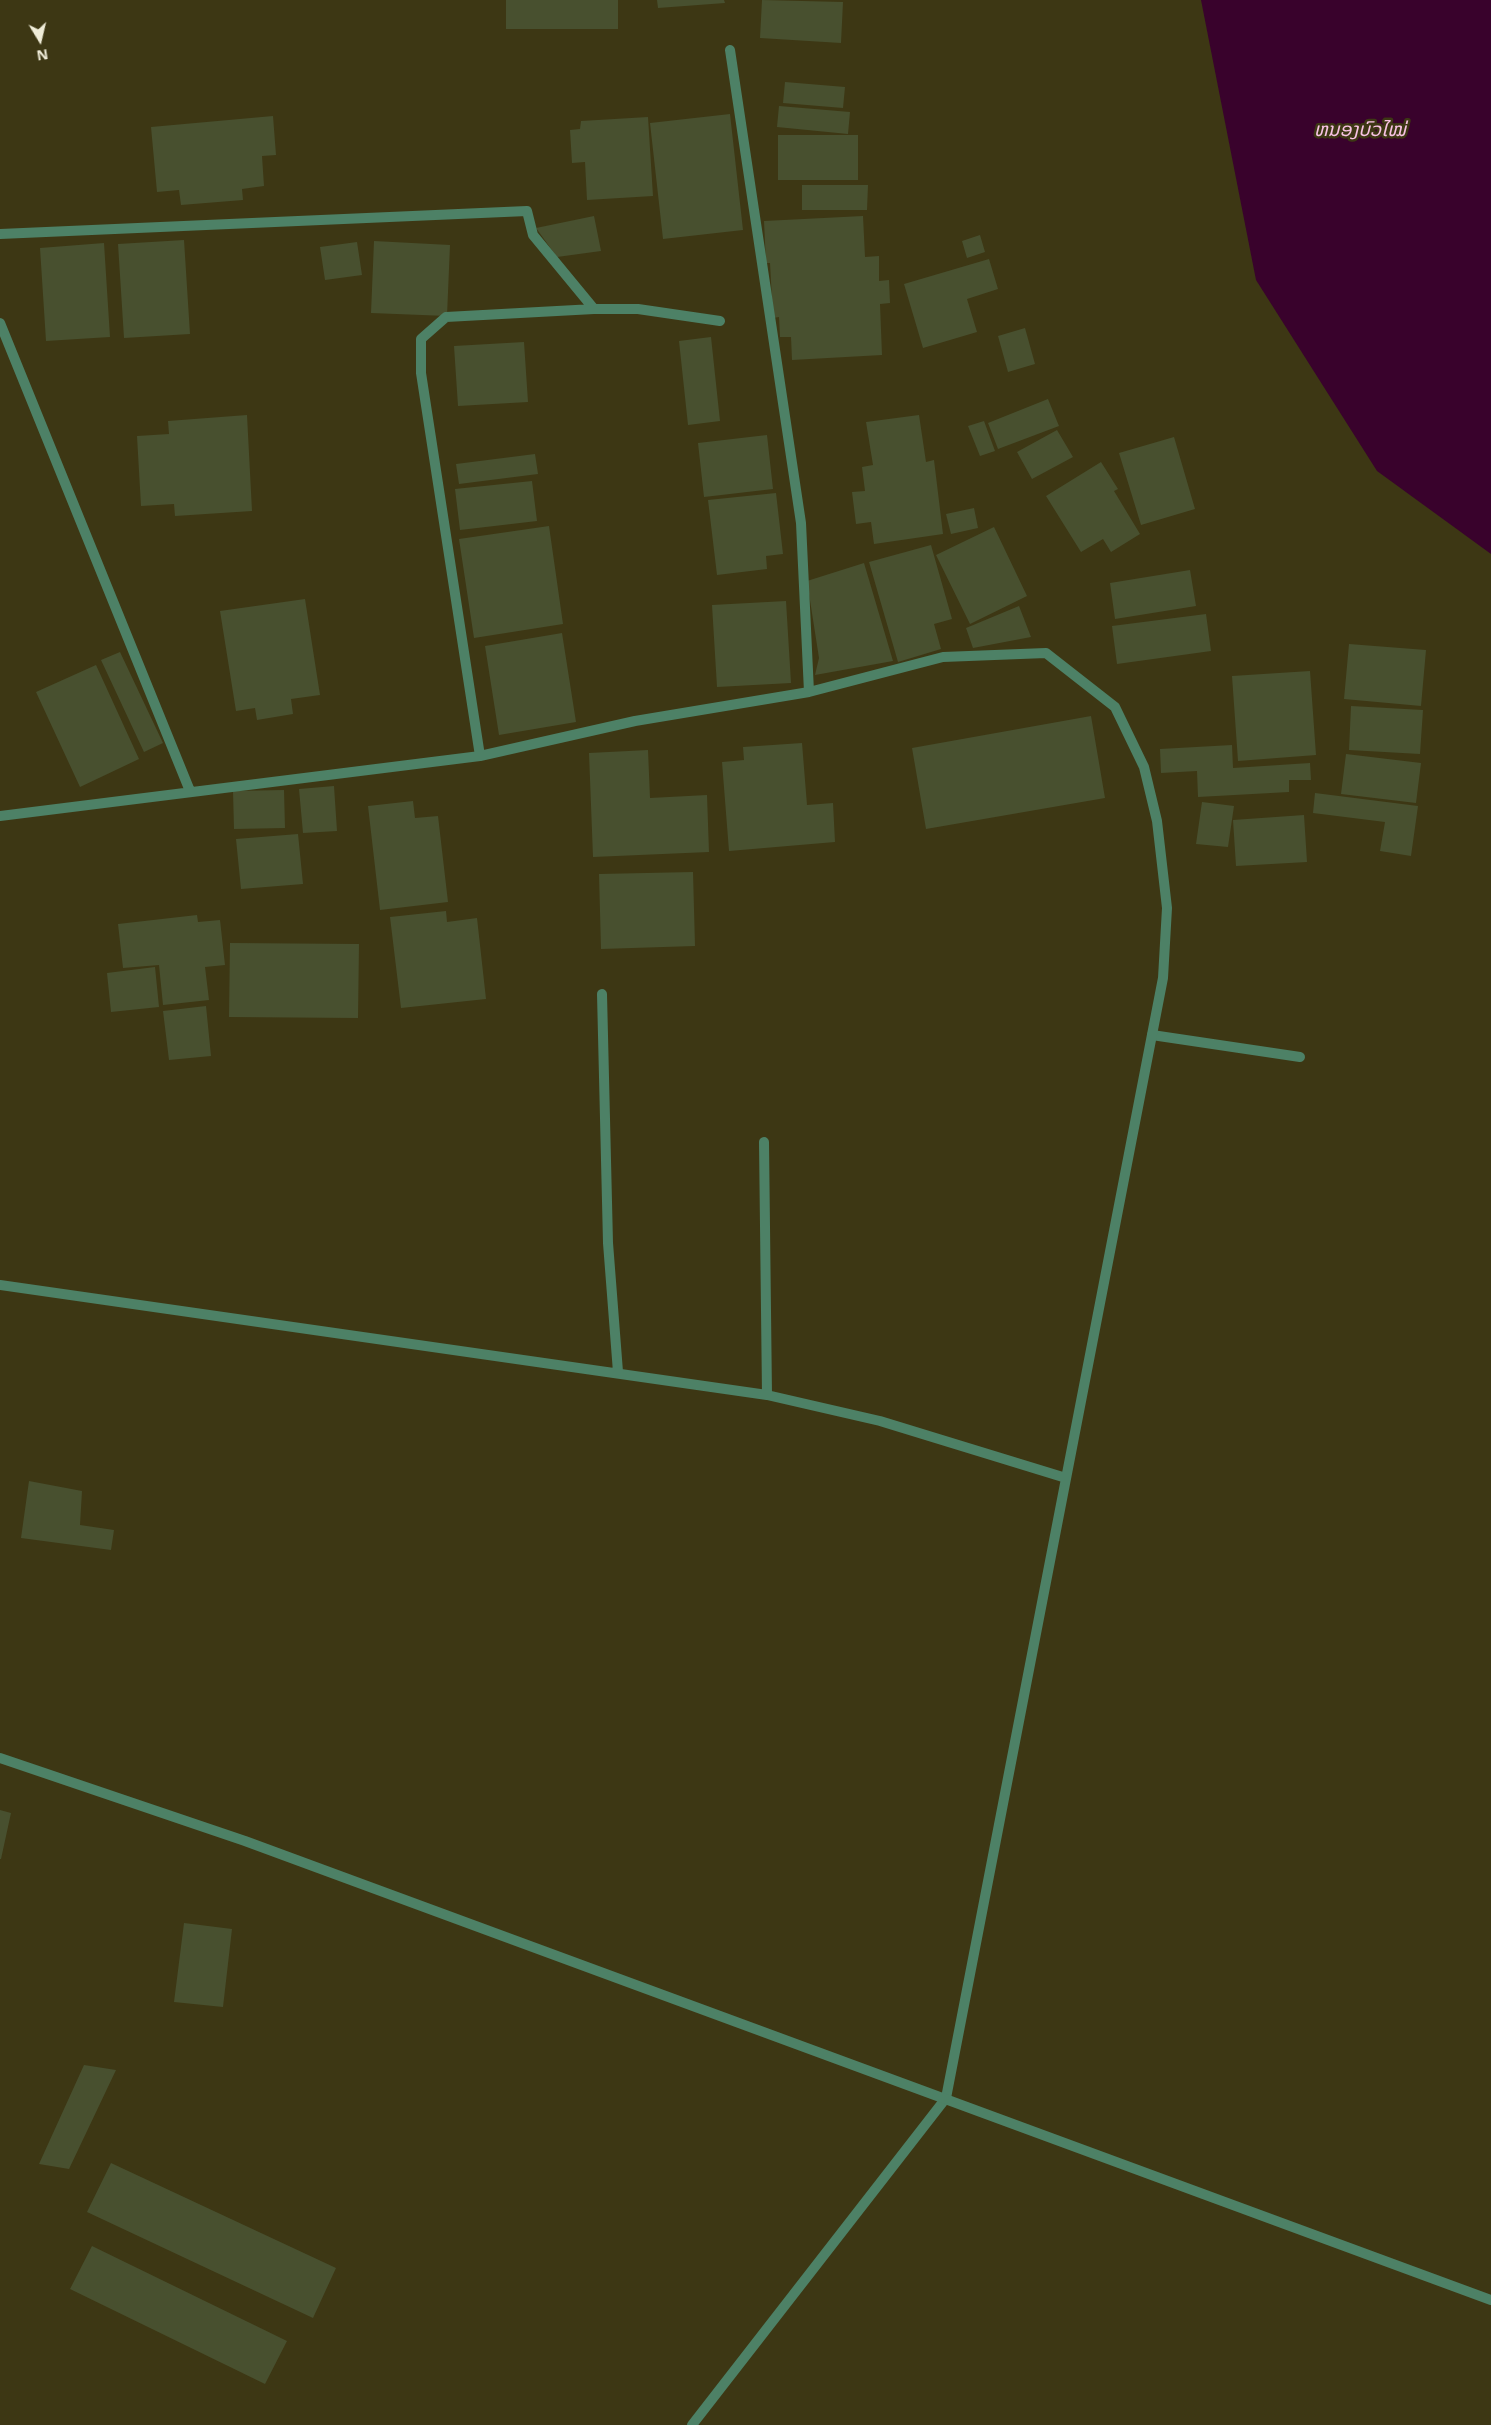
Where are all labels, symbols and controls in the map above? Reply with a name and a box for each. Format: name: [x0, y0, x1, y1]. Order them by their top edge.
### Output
north arrow: [15, 15, 65, 65]
text: N: [35, 45, 50, 66]
water label: ຫນອງບົວໄໝ່: [1314, 120, 1406, 142]

